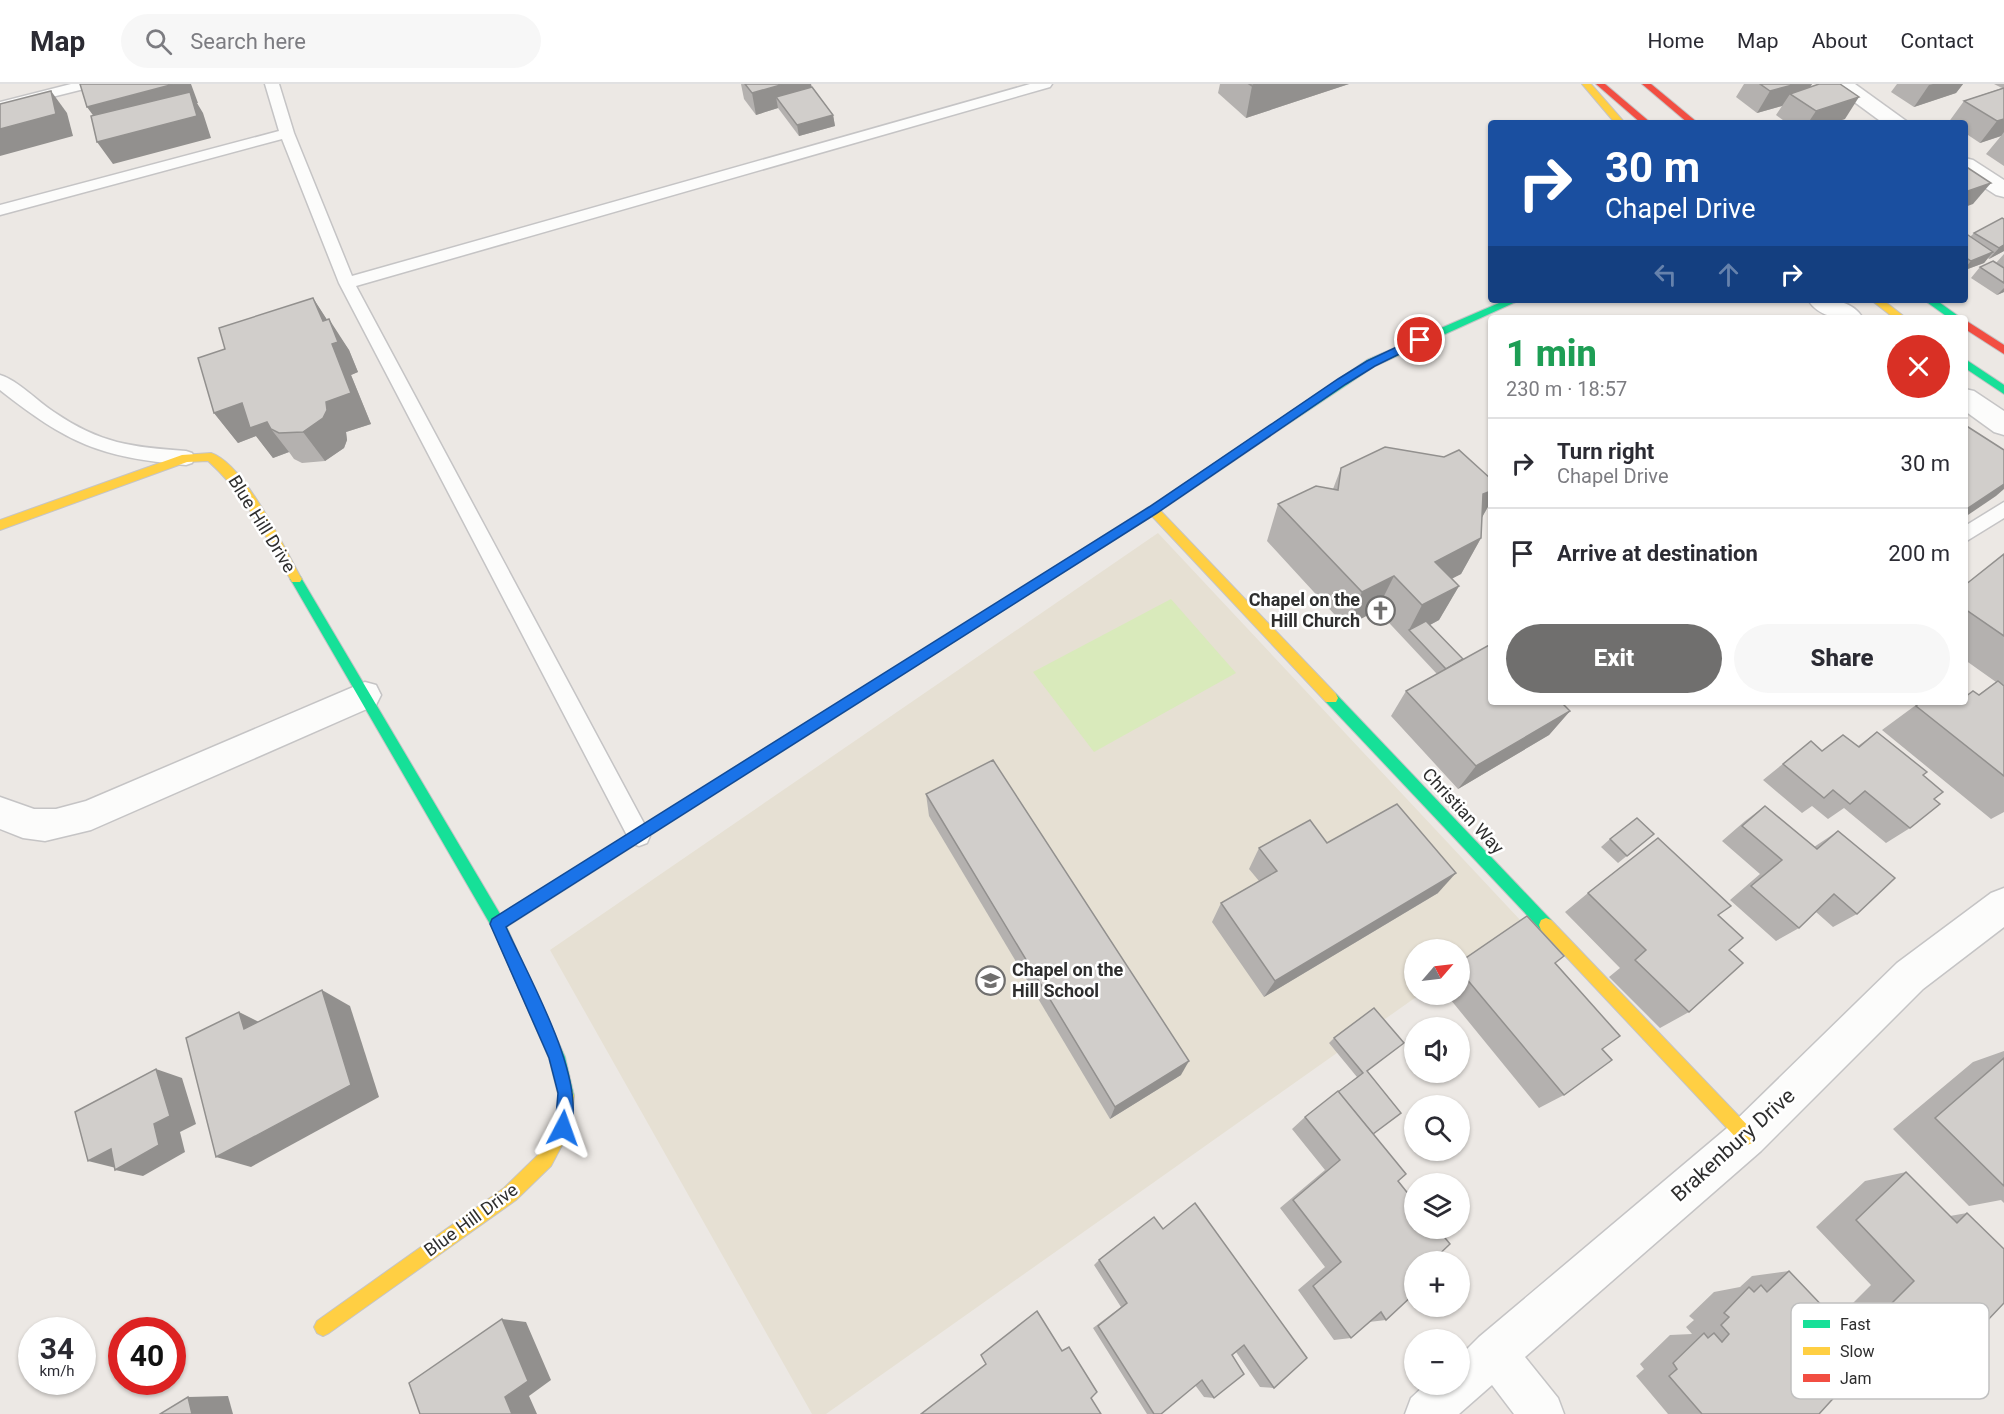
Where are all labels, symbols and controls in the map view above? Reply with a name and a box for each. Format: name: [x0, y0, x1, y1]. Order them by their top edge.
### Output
search box: [121, 14, 541, 68]
text: Map: [30, 25, 85, 58]
icon: search: [142, 25, 175, 58]
text: Search here: [190, 29, 306, 54]
text: Home: [1648, 29, 1704, 53]
text: Map: [1737, 29, 1779, 53]
text: About: [1812, 29, 1868, 53]
text: Contact: [1901, 29, 1974, 53]
text: 30 m: [1605, 143, 1700, 192]
icon: right: [1506, 144, 1584, 222]
text: Chapel Drive: [1605, 193, 1756, 225]
icon: left: [1649, 258, 1682, 291]
icon: ahead: [1712, 258, 1745, 291]
icon: right: [1775, 258, 1808, 291]
pin: [1394, 314, 1445, 365]
icon: arrive: [1403, 323, 1436, 356]
text: 1 min: [1506, 333, 1597, 375]
button: close: [1887, 335, 1950, 398]
text: 230 m · 18:57: [1506, 377, 1627, 401]
text: Turn right: [1557, 439, 1654, 464]
icon: right: [1506, 447, 1539, 480]
text: 30 m: [1901, 451, 1950, 476]
text: Chapel Drive: [1557, 464, 1669, 488]
street label: Blue Hill Drive: [224, 471, 301, 576]
icon: arrive: [1506, 537, 1539, 570]
text: Arrive at destination: [1557, 541, 1758, 566]
text: 200 m: [1888, 541, 1950, 566]
place label: Chapel on the Hill Church: [1249, 589, 1360, 631]
church icon: Chapel on the Hill Church: [1365, 594, 1397, 626]
button: Exit: [1506, 624, 1722, 693]
button: Share: [1734, 624, 1950, 693]
street label: Christian Way: [1418, 763, 1509, 858]
north arrow: [1404, 939, 1470, 1005]
map controls: [1404, 939, 1470, 1395]
place label: Chapel on the Hill School: [1012, 959, 1123, 1001]
school or university icon: Chapel on the Hill School: [975, 964, 1007, 996]
button: sound: [1404, 1017, 1470, 1083]
street label: Brakenbury Drive: [1666, 1083, 1800, 1207]
button: search: [1404, 1095, 1470, 1161]
position arrow: [531, 1096, 595, 1160]
button: layers: [1404, 1173, 1470, 1239]
street label: Blue Hill Drive: [420, 1179, 522, 1261]
button: +: [1404, 1251, 1470, 1317]
legend: [1791, 1303, 1989, 1399]
text: Fast: [1840, 1315, 1871, 1334]
speed limit sign: 40: [108, 1317, 186, 1395]
button: −: [1404, 1329, 1470, 1395]
text: 34: [40, 1331, 74, 1366]
text: Slow: [1840, 1342, 1875, 1361]
text: km/h: [39, 1362, 75, 1380]
text: Jam: [1840, 1369, 1872, 1388]

